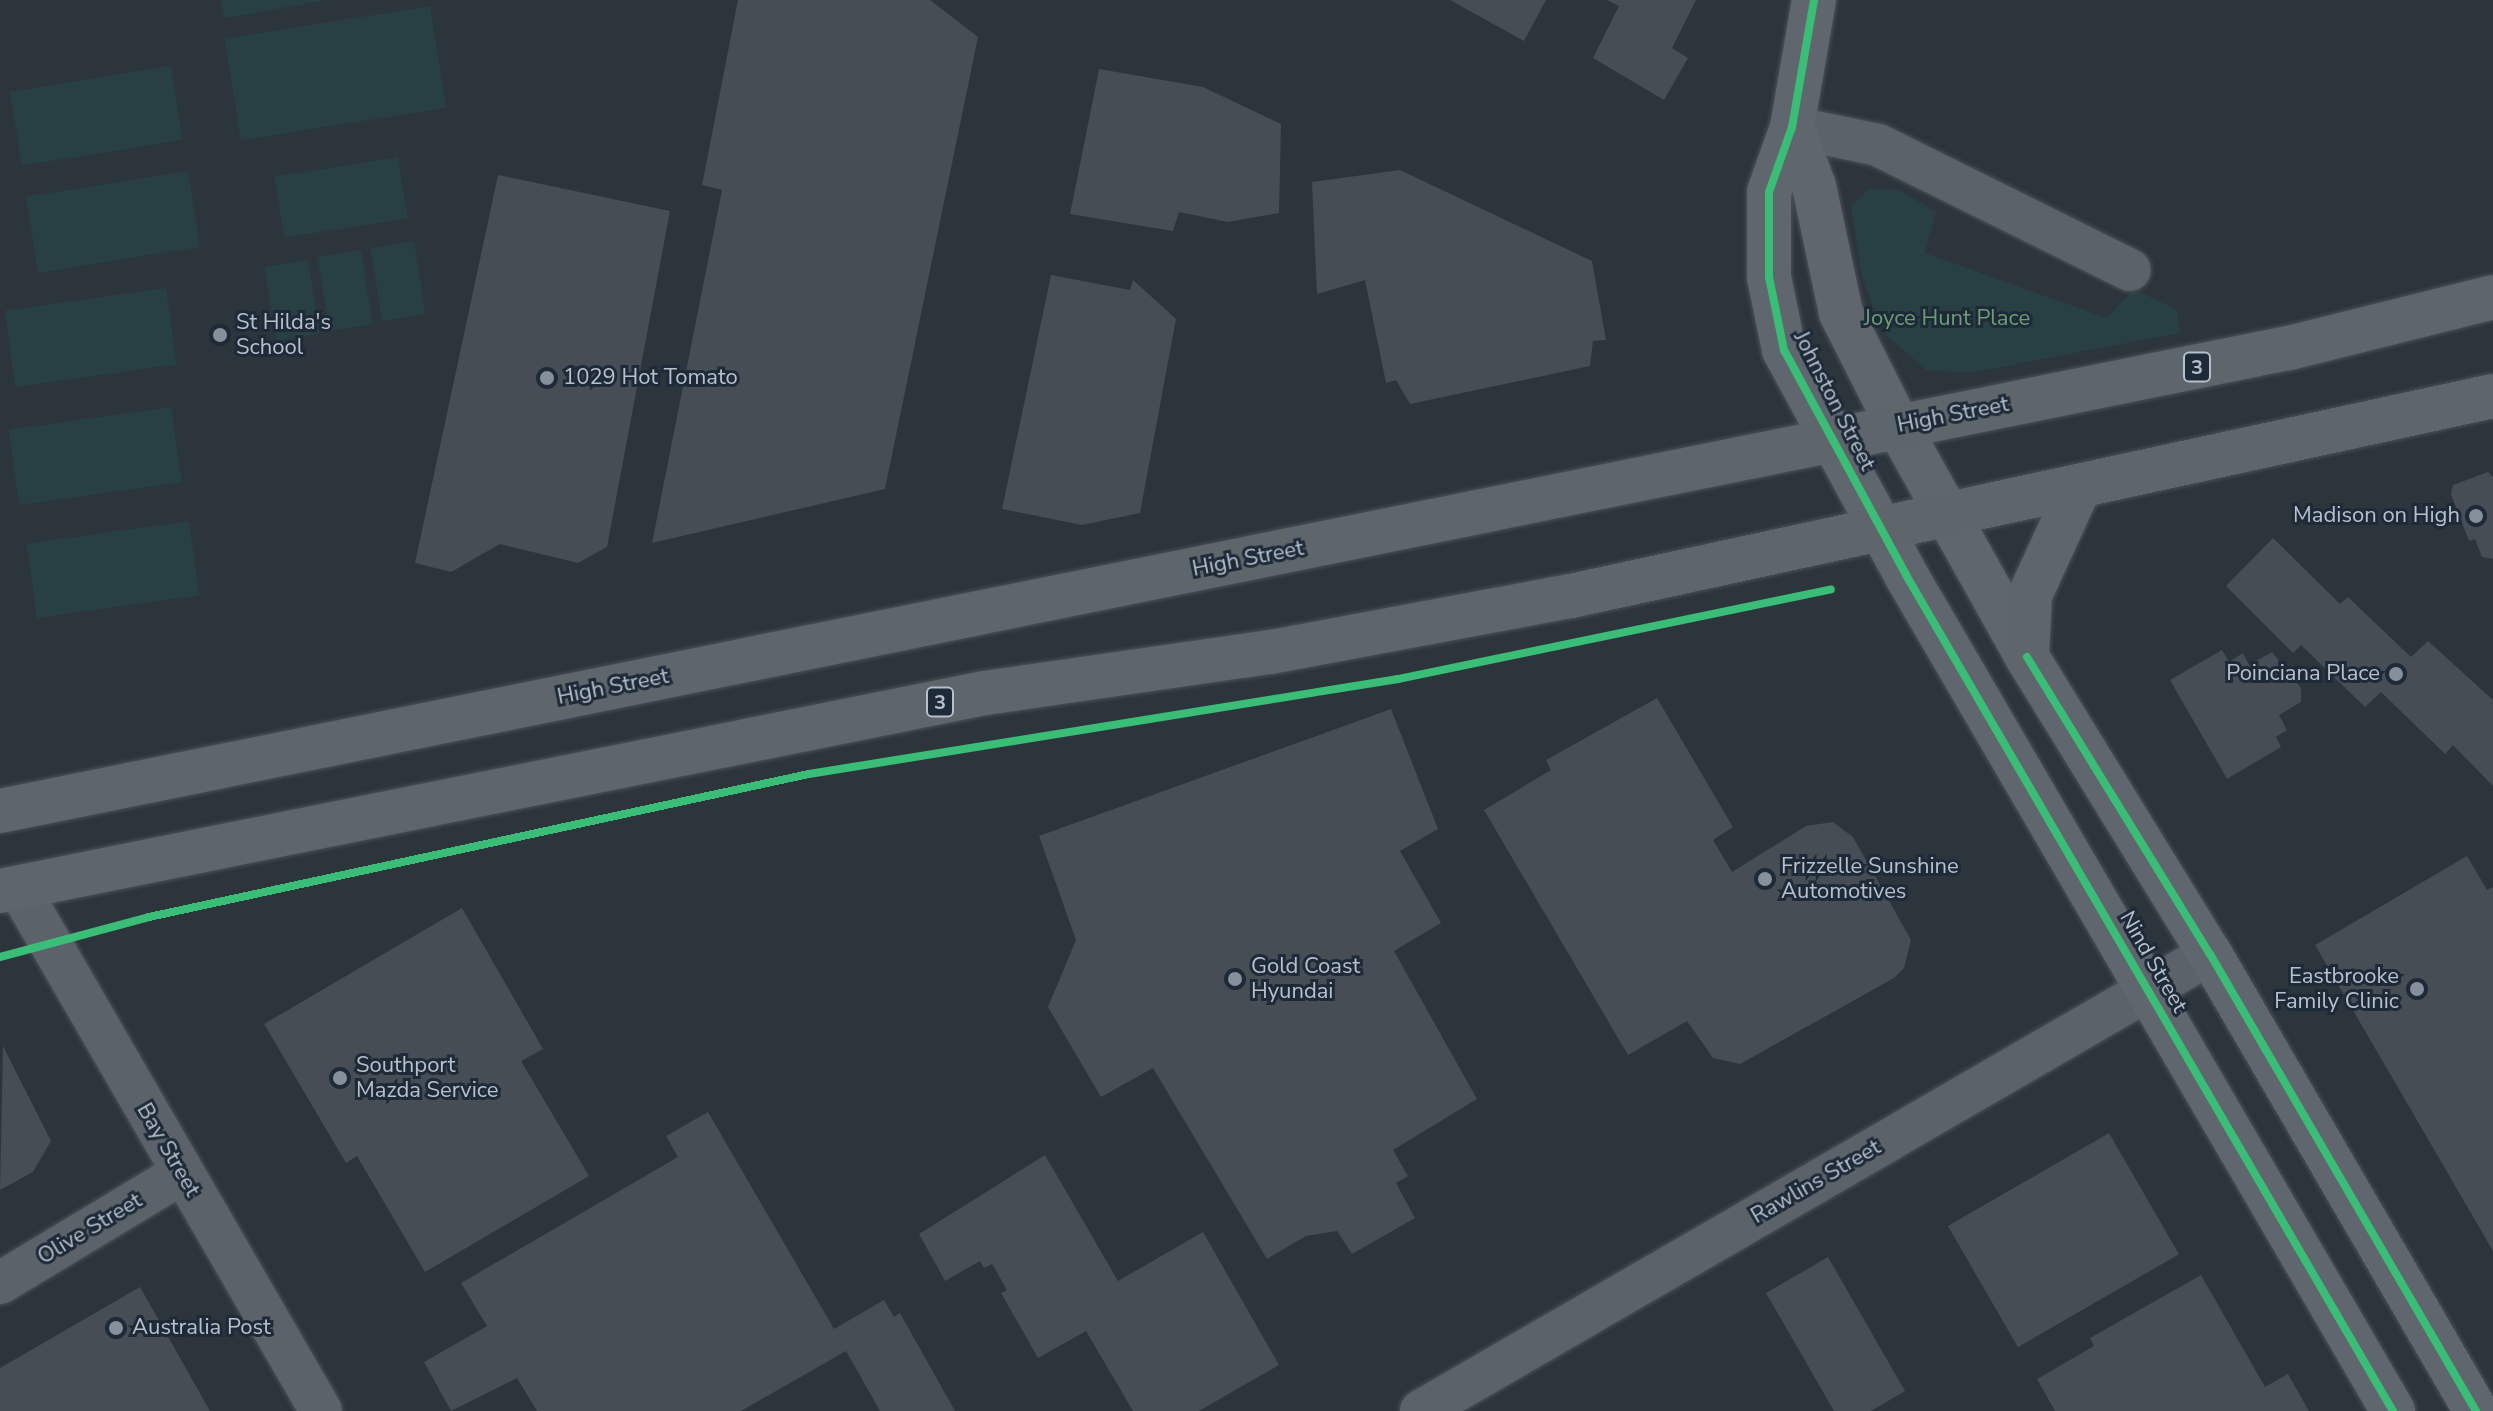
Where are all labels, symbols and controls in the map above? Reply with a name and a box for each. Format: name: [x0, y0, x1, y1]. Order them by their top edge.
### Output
park label: Joyce Hunt Place: [1864, 306, 2030, 332]
place label: St Hilda's School: [236, 309, 331, 360]
marker: St Hilda's School: [211, 326, 229, 344]
street label: Johnston Street: [1788, 327, 1880, 475]
road number: 3: [2183, 351, 2211, 383]
place label: 1029 Hot Tomato: [563, 365, 738, 391]
marker: 1029 Hot Tomato: [538, 369, 556, 387]
street label: High Street: [1895, 391, 2011, 439]
place label: Madison on High: [2293, 503, 2460, 529]
marker: Madison on High: [2467, 507, 2485, 525]
street label: High Street: [1190, 535, 1306, 583]
place label: Poinciana Place: [2226, 661, 2380, 687]
street label: High Street: [555, 663, 671, 711]
marker: Poinciana Place: [2387, 665, 2405, 683]
road number: 3: [926, 686, 954, 718]
place label: Frizzelle Sunshine Automotives: [1781, 853, 1959, 904]
marker: Frizzelle Sunshine Automotives: [1756, 870, 1774, 888]
street label: Nind Street: [2113, 907, 2193, 1017]
place label: Gold Coast Hyundai: [1251, 953, 1360, 1004]
place label: Eastbrooke Family Clinic: [2274, 963, 2399, 1014]
marker: Gold Coast Hyundai: [1226, 970, 1244, 988]
marker: Eastbrooke Family Clinic: [2406, 978, 2428, 1000]
place label: Southport Mazda Service: [356, 1052, 498, 1104]
marker: Southport Mazda Service: [331, 1069, 349, 1087]
street label: Bay Street: [131, 1099, 205, 1201]
street label: Rawlins Street: [1747, 1134, 1885, 1230]
street label: Olive Street: [33, 1188, 147, 1270]
place label: Australia Post: [132, 1315, 271, 1341]
marker: Australia Post: [107, 1319, 125, 1337]

